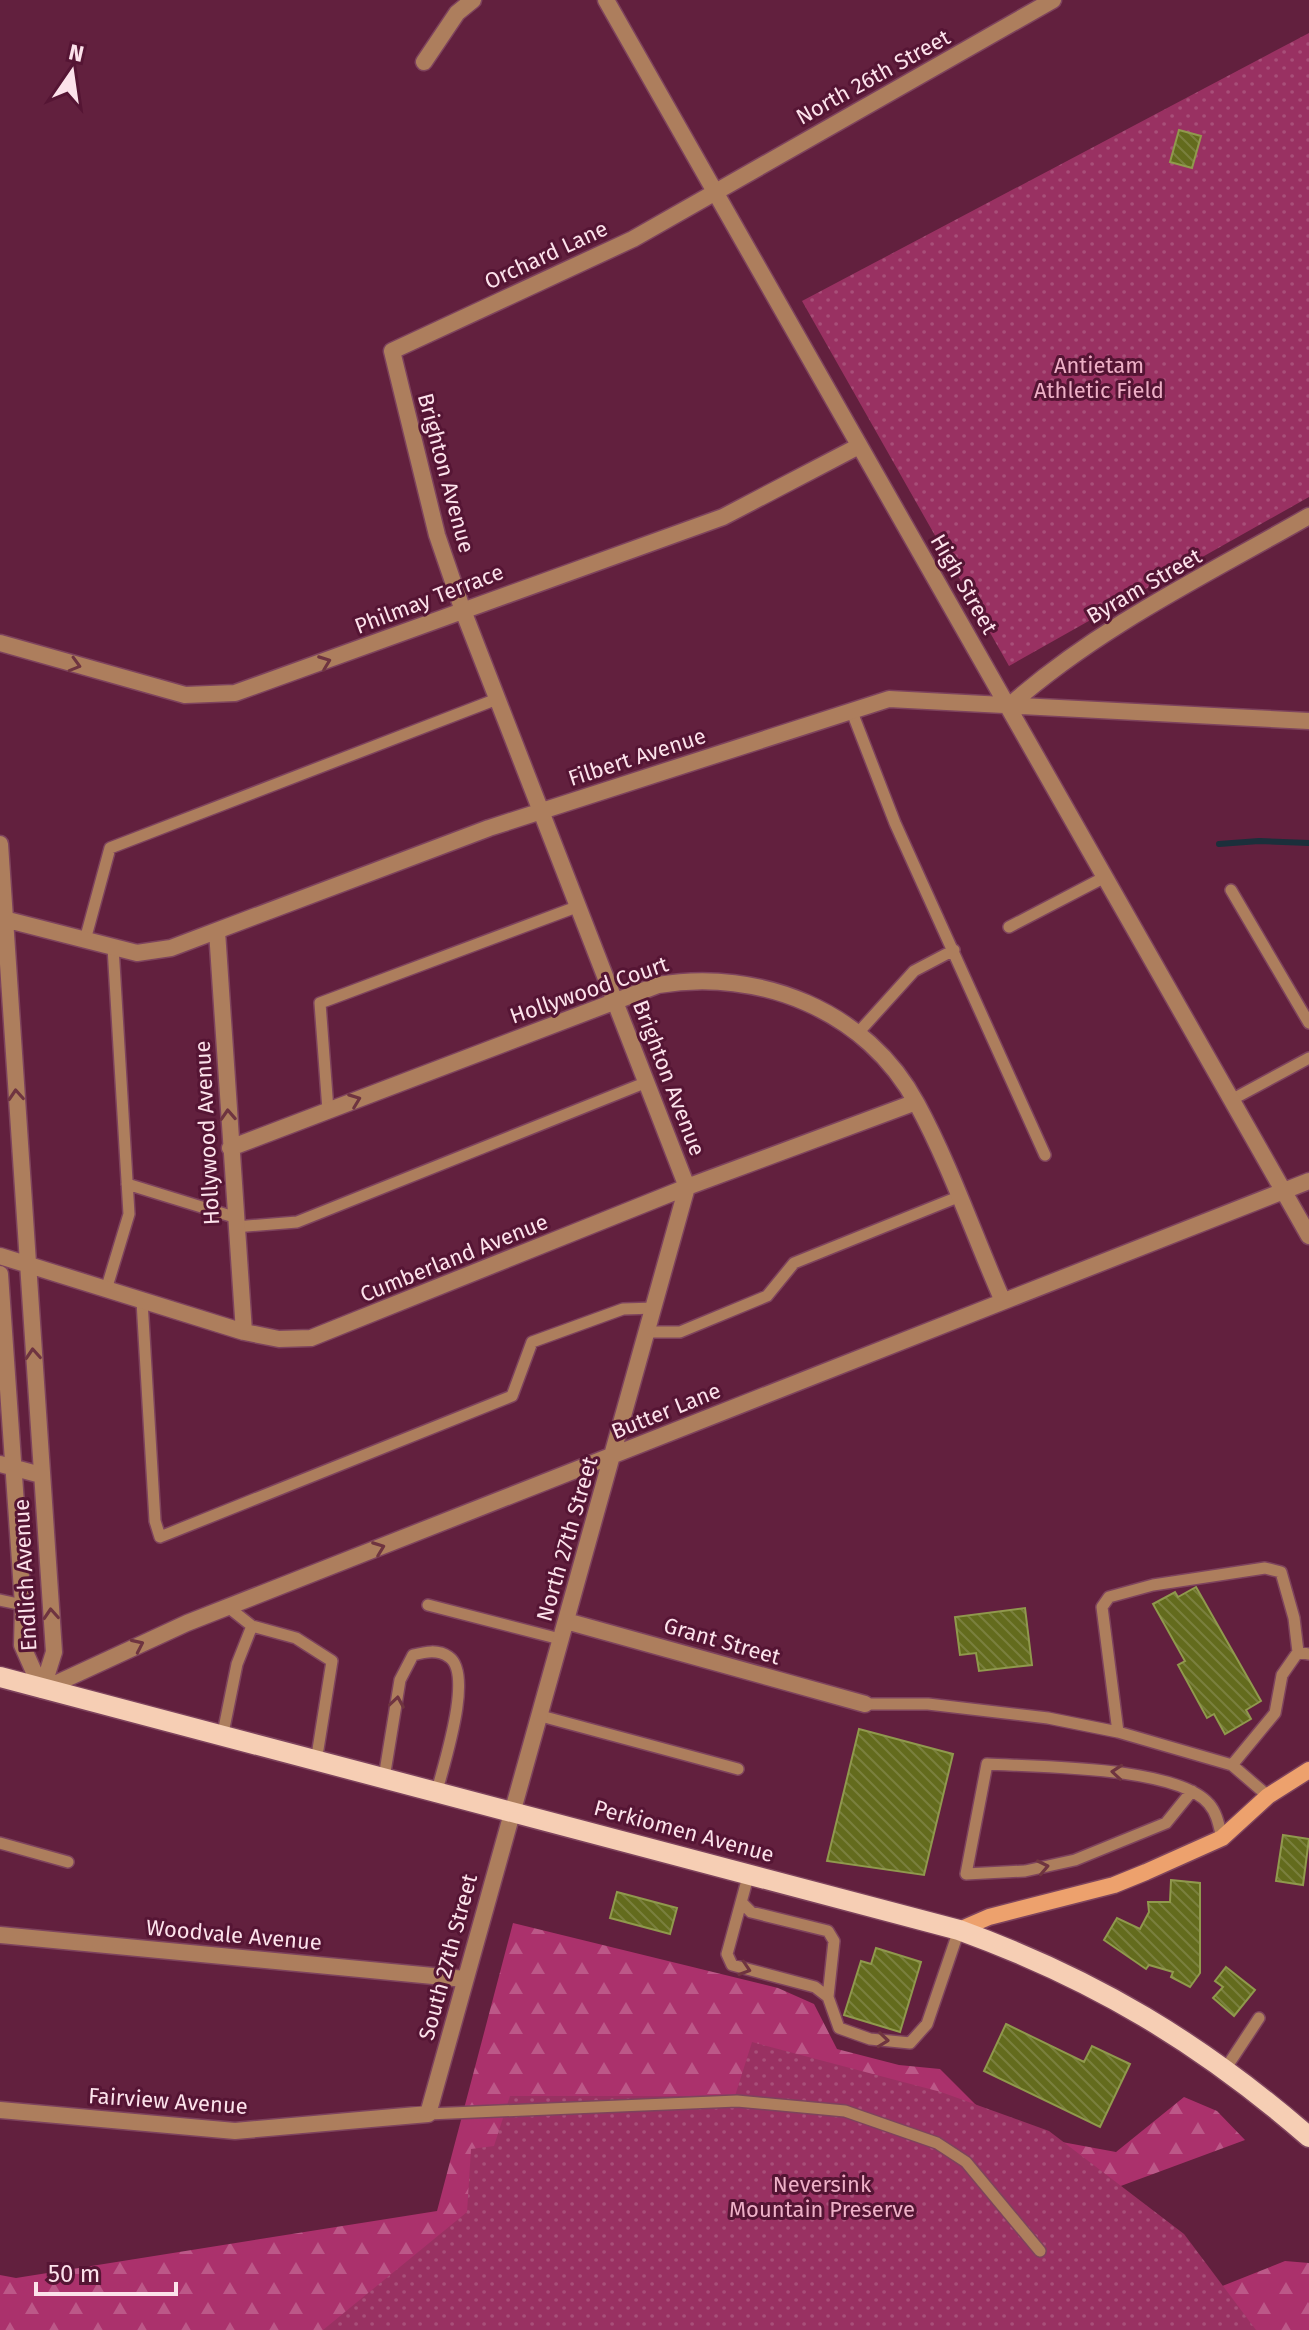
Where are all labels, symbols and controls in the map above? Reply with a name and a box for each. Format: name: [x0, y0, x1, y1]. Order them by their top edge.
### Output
street label: North 26th Street: [791, 23, 955, 131]
north arrow: [32, 32, 112, 112]
text: N: [66, 38, 87, 68]
street label: Orchard Lane: [480, 215, 612, 295]
park label: Antietam Athletic Field: [1034, 352, 1164, 404]
street label: Brighton Avenue: [412, 390, 480, 556]
street label: High Street: [925, 529, 1003, 639]
street label: Byram Street: [1082, 542, 1206, 630]
street label: Philmay Terrace: [351, 558, 507, 640]
one-way arrow: [317, 655, 331, 672]
one-way arrow: [67, 656, 81, 673]
street label: Filbert Avenue: [565, 722, 709, 792]
street label: Hollywood Court: [506, 950, 672, 1030]
street label: Brighton Avenue: [627, 996, 711, 1160]
street label: Hollywood Avenue: [189, 1040, 225, 1226]
one-way arrow: [8, 1088, 25, 1101]
one-way arrow: [347, 1093, 361, 1110]
one-way arrow: [220, 1108, 237, 1121]
street label: Cumberland Avenue: [356, 1208, 552, 1308]
one-way arrow: [25, 1347, 42, 1360]
street label: Butter Lane: [607, 1377, 725, 1445]
street label: North 27th Street: [531, 1454, 603, 1624]
street label: Endlich Avenue: [8, 1498, 42, 1652]
one-way arrow: [371, 1541, 385, 1558]
one-way arrow: [43, 1607, 60, 1620]
street label: Grant Street: [661, 1611, 783, 1671]
one-way arrow: [130, 1639, 145, 1655]
one-way arrow: [388, 1695, 405, 1708]
one-way arrow: [1110, 1764, 1123, 1781]
street label: Perkiomen Avenue: [591, 1794, 777, 1868]
one-way arrow: [1036, 1859, 1050, 1876]
street label: South 27th Street: [413, 1871, 483, 2043]
street label: Woodvale Avenue: [145, 1914, 323, 1956]
one-way arrow: [738, 1960, 751, 1976]
one-way arrow: [877, 2032, 890, 2049]
street label: Fairview Avenue: [87, 2082, 249, 2120]
park label: Neversink Mountain Preserve: [729, 2171, 915, 2223]
scale bar: [36, 2246, 176, 2296]
text: 50 m: [48, 2260, 100, 2288]

